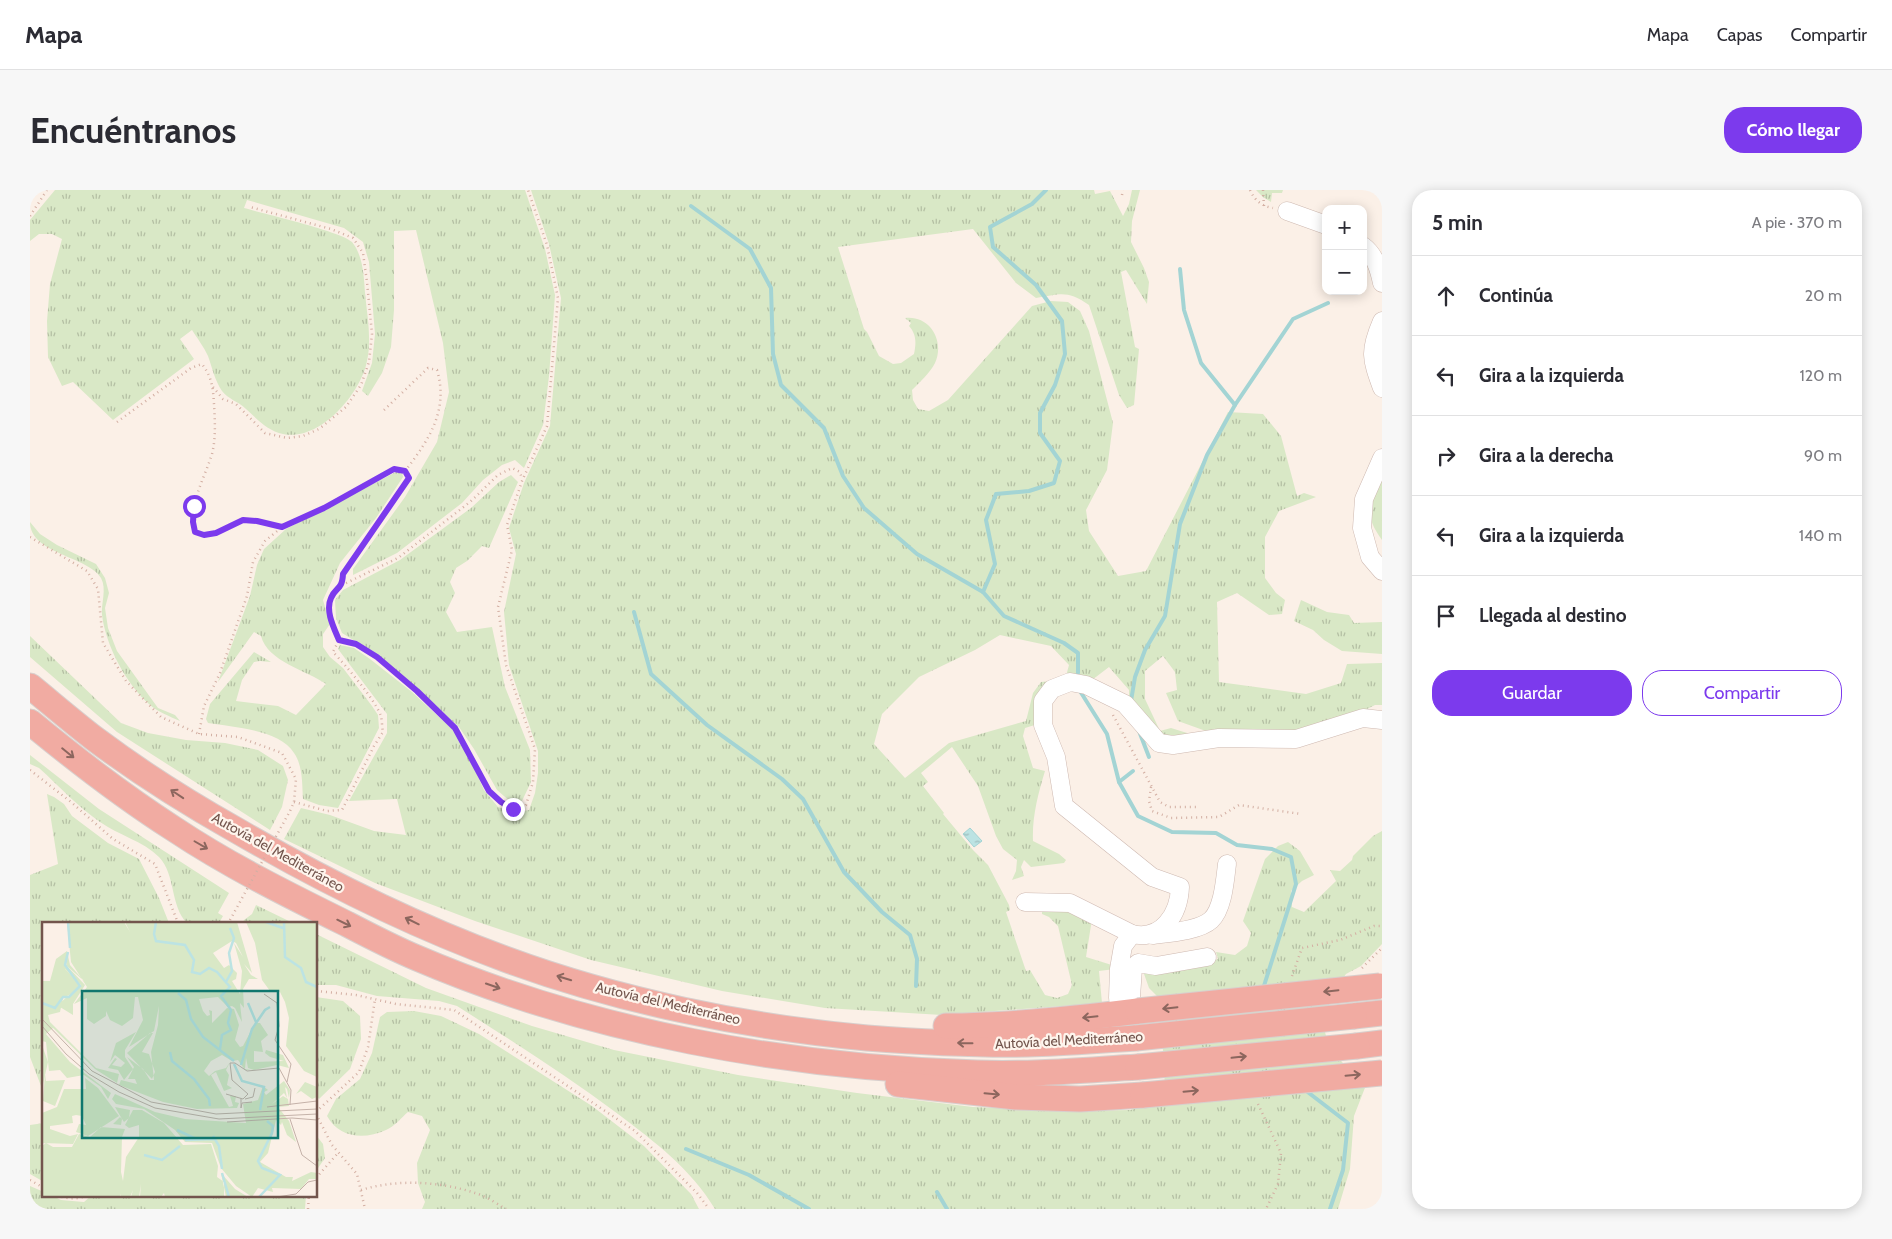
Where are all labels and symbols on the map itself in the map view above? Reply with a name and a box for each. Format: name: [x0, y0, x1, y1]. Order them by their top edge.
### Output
route start: [183, 495, 206, 518]
one-way arrow: [61, 747, 74, 758]
one-way arrow: [170, 789, 184, 799]
route end: [502, 798, 525, 821]
street label: Autovía del Mediterráneo: [209, 808, 347, 896]
one-way arrow: [193, 841, 208, 851]
one-way arrow: [405, 916, 420, 925]
one-way arrow: [336, 918, 351, 928]
inset map: [42, 922, 318, 1196]
one-way arrow: [557, 973, 572, 982]
street label: Autovía del Mediterráneo: [594, 978, 743, 1029]
one-way arrow: [485, 982, 501, 992]
one-way arrow: [1324, 986, 1340, 996]
one-way arrow: [1162, 1003, 1178, 1013]
one-way arrow: [1082, 1012, 1098, 1022]
street label: Autovía del Mediterráneo: [995, 1027, 1144, 1053]
one-way arrow: [957, 1038, 974, 1048]
one-way arrow: [1231, 1053, 1247, 1062]
one-way arrow: [1345, 1071, 1361, 1080]
one-way arrow: [1183, 1086, 1199, 1096]
one-way arrow: [983, 1090, 999, 1099]

